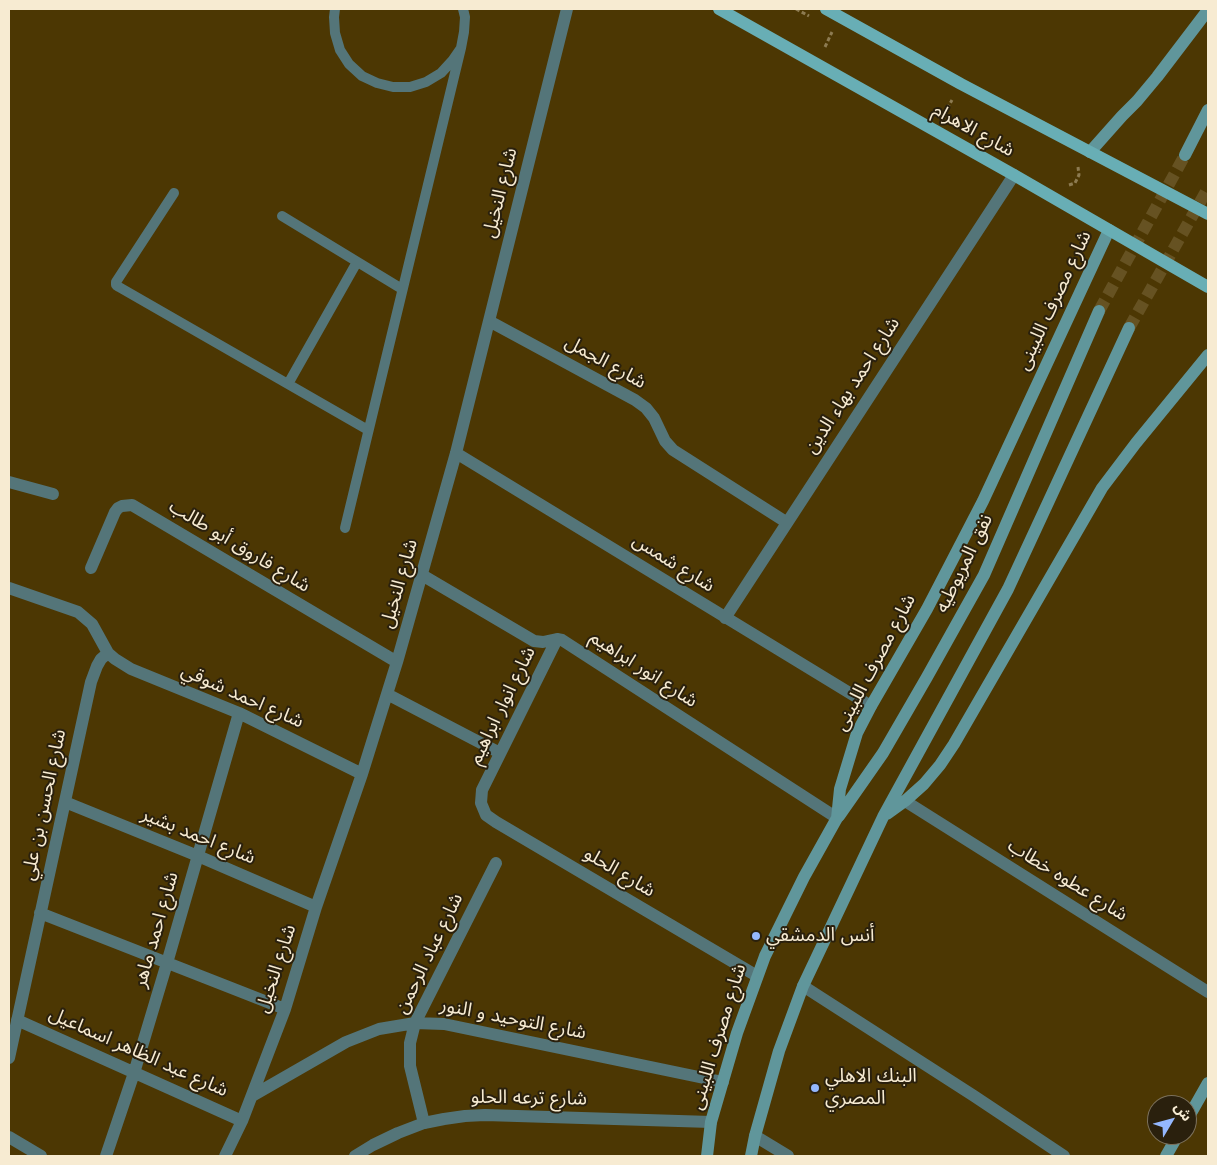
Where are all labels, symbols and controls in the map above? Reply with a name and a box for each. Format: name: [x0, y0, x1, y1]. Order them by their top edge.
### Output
street label: شارع الاهرام: [928, 99, 1018, 163]
street label: شارع النخيل: [479, 146, 523, 240]
street label: شارع مصرف اللبينى: [1013, 228, 1097, 374]
street label: شارع احمد بهاء الدين: [800, 313, 906, 459]
street label: شارع الجمل: [560, 331, 650, 395]
street label: شارع فاروق أبو طالب: [164, 496, 314, 598]
street label: نفق المريوطيه: [931, 511, 999, 617]
street label: شارع شمس: [628, 530, 718, 598]
street label: شارع النخيل: [376, 537, 424, 631]
street label: شارع مصرف اللبينى: [830, 591, 922, 735]
street label: شارع انور ابراهيم: [585, 627, 701, 713]
street label: شارع انوار ابراهيم: [465, 643, 541, 769]
street label: شارع احمد شوقي: [177, 660, 307, 734]
street label: شارع الحسن بن علي: [18, 727, 72, 883]
street label: شارع احمد بشير: [138, 804, 258, 870]
street label: شارع عطوه خطاب: [1003, 835, 1131, 927]
street label: شارع الحلو: [579, 843, 659, 903]
street label: شارع احمد ماهر: [130, 870, 184, 990]
street label: شارع عباد الرحمن: [391, 890, 469, 1018]
street label: شارع النخيل: [252, 922, 302, 1016]
place label: أنس الدمشقي: [766, 925, 874, 947]
marker: أنس الدمشقي: [750, 930, 762, 942]
street label: شارع مصرف اللبينى: [686, 961, 752, 1113]
street label: شارع التوحيد و النور: [438, 995, 588, 1045]
street label: شارع عبد الظاهر اسماعيل: [45, 1003, 231, 1103]
place label: البنك الاهلي المصري: [825, 1066, 917, 1110]
marker: البنك الاهلي المصري: [809, 1082, 821, 1094]
street label: شارع ترعه الحلو: [471, 1087, 587, 1111]
north arrow: [1147, 1095, 1197, 1145]
text: ش: [1169, 1098, 1197, 1125]

